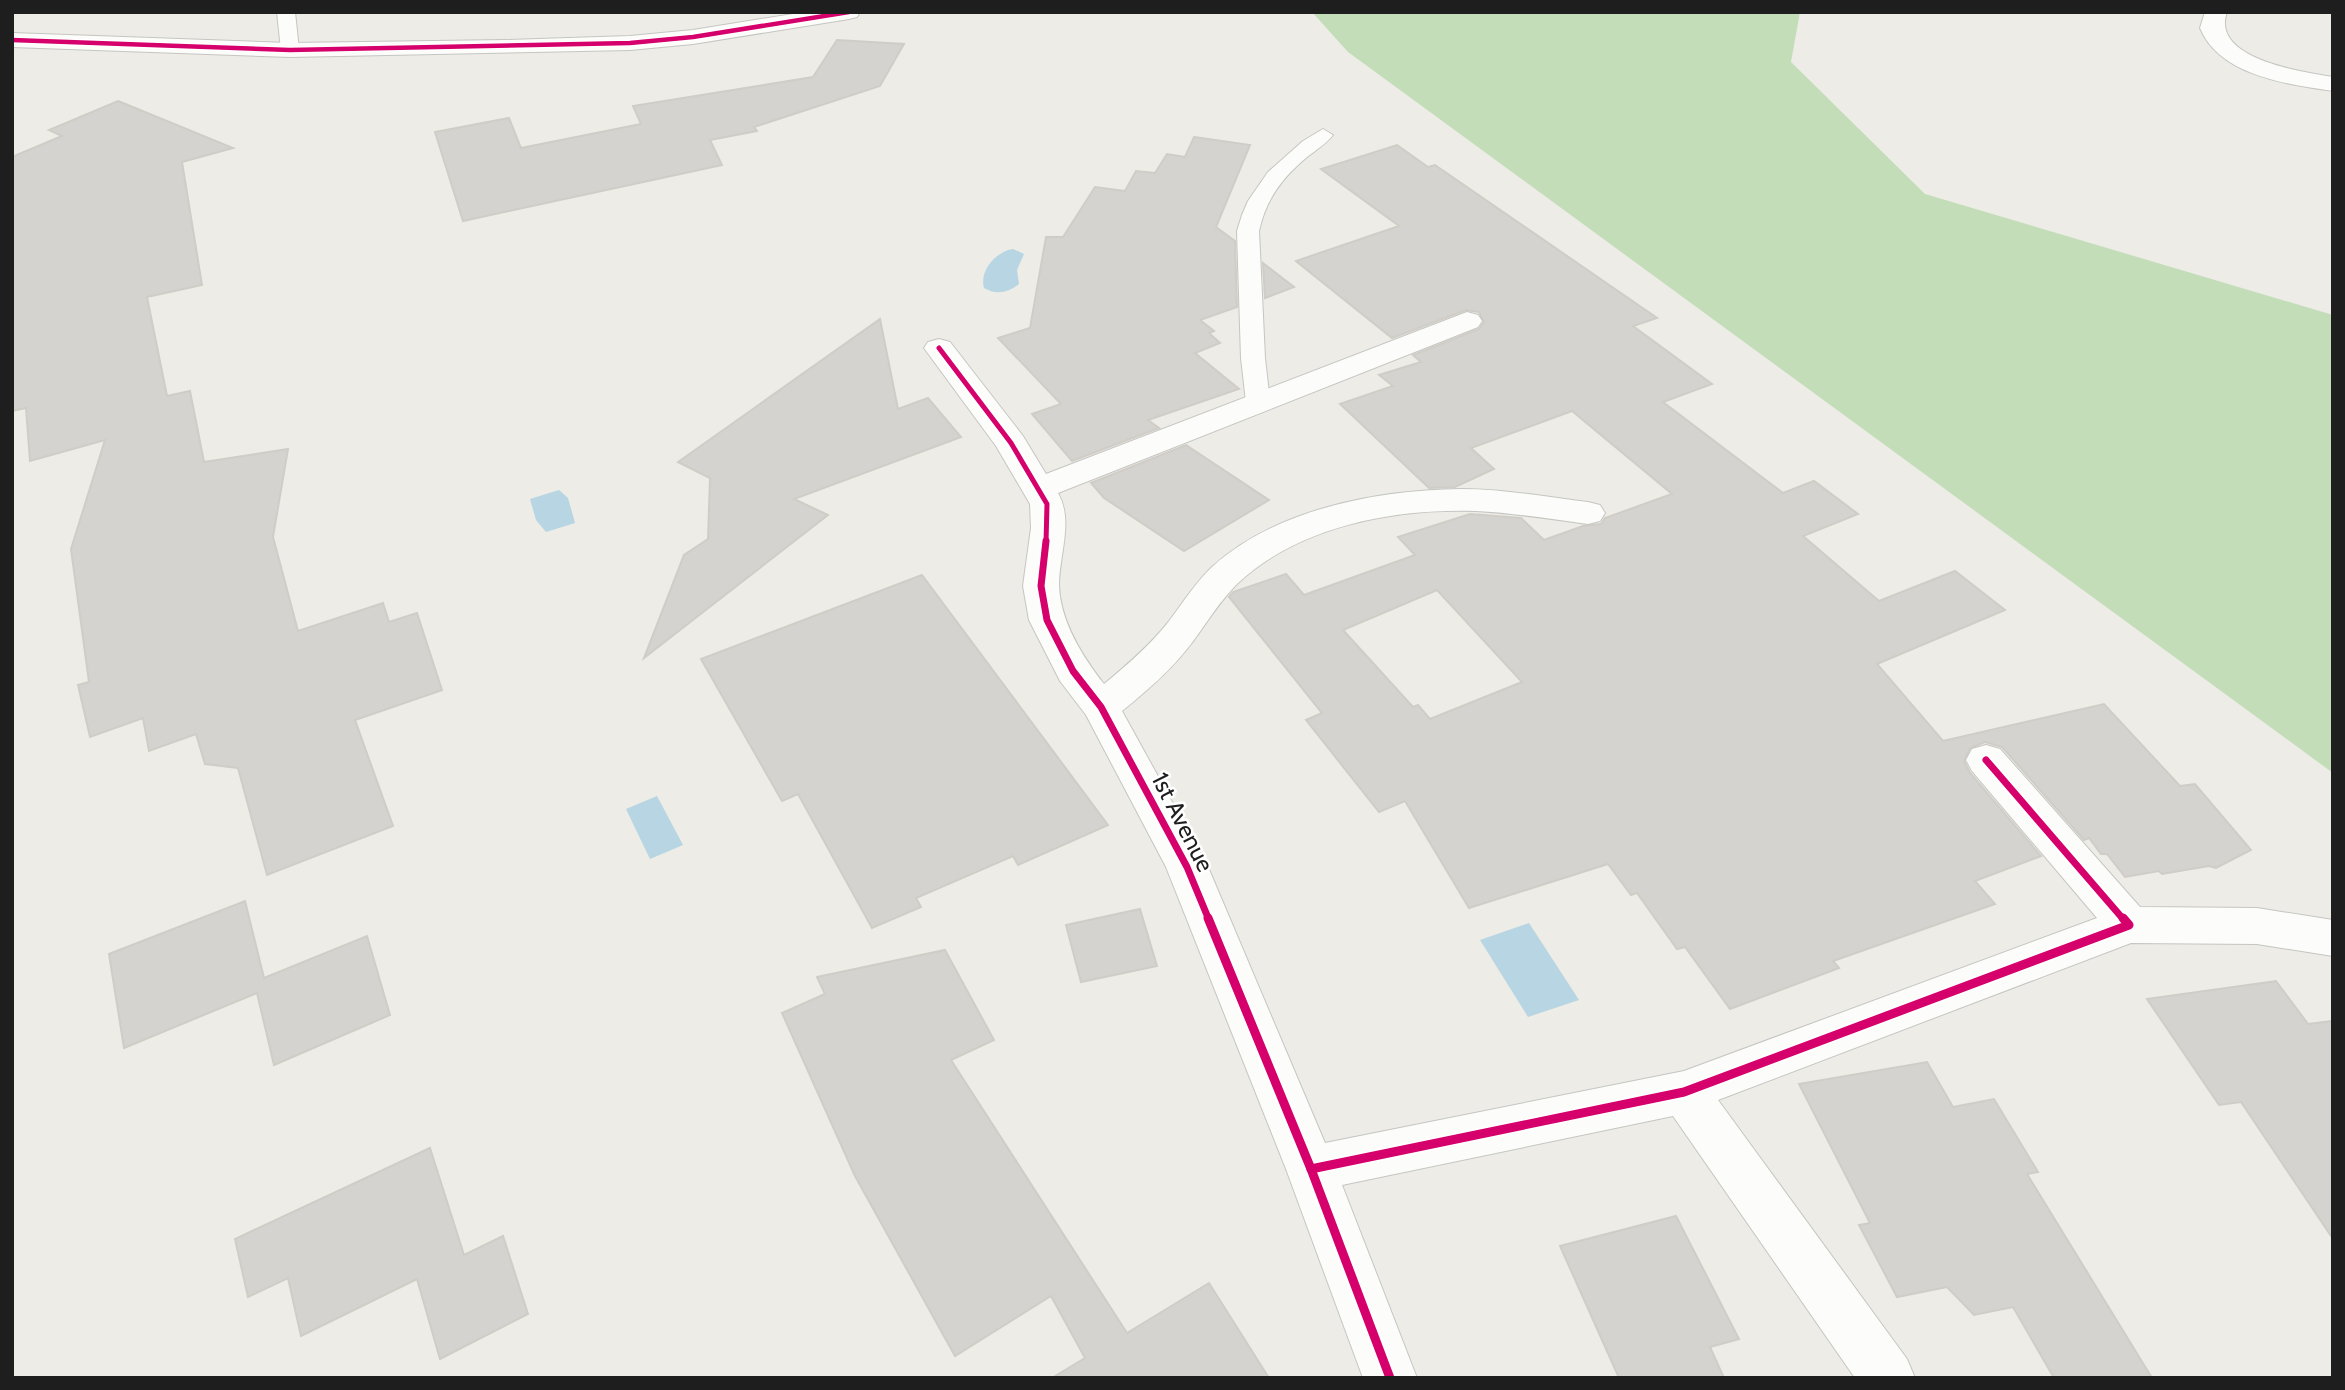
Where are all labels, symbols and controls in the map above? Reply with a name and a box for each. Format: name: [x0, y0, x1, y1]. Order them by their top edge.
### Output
street label: 1st Avenue: [1146, 768, 1220, 876]

